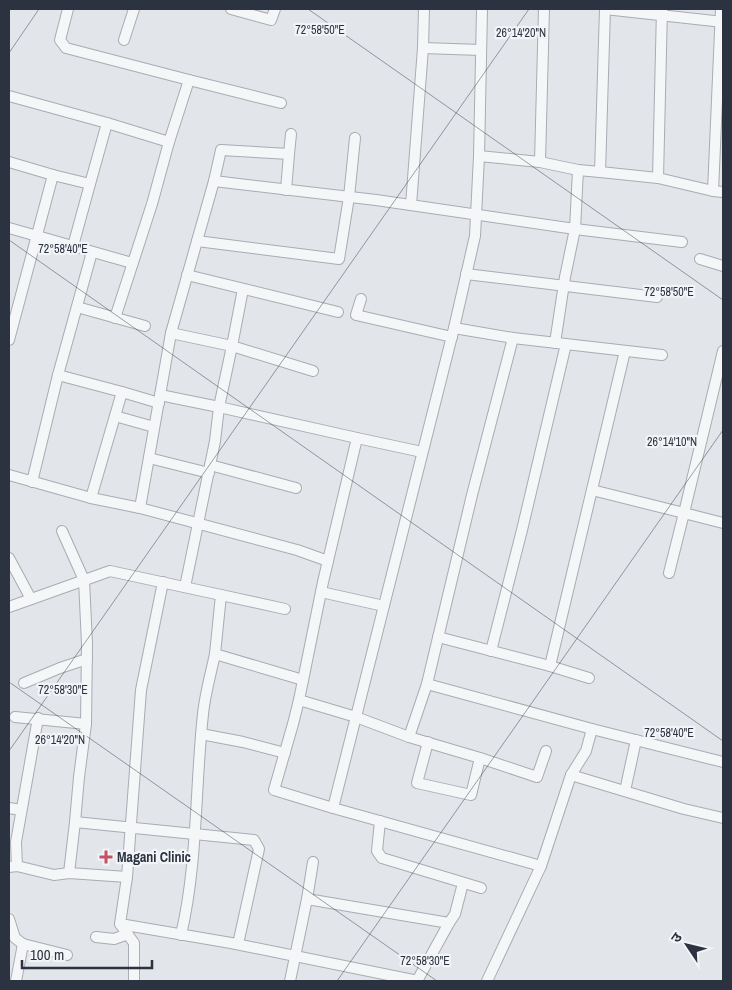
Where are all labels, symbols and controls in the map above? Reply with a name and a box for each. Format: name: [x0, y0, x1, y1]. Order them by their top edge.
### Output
text: 72°58'50"E: [295, 22, 345, 38]
text: 26°14'20"N: [496, 25, 546, 41]
text: 72°58'40"E: [38, 241, 88, 257]
text: 72°58'50"E: [644, 284, 694, 300]
text: 26°14'10"N: [647, 434, 697, 450]
text: 72°58'30"E: [38, 682, 88, 698]
text: 72°58'40"E: [644, 725, 694, 741]
text: 26°14'20"N: [35, 732, 85, 748]
place label: Magani Clinic: [117, 848, 191, 866]
marker: Magani Clinic: [99, 850, 113, 864]
north arrow: [662, 920, 712, 970]
text: उ: [667, 928, 687, 946]
scale bar: [22, 938, 152, 970]
text: 100 m: [30, 944, 64, 965]
text: 72°58'30"E: [400, 953, 450, 969]

